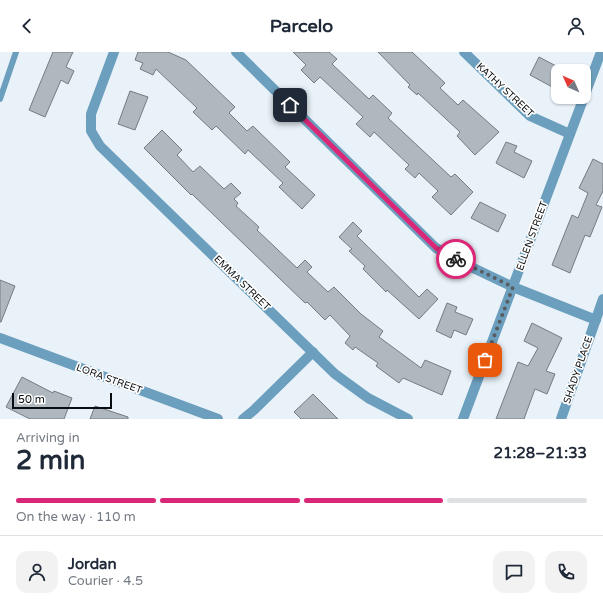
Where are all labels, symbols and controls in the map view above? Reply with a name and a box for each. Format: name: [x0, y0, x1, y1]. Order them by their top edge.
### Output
icon: back: [16, 15, 38, 37]
text: Parcelo: [270, 15, 333, 37]
icon: person: [565, 15, 587, 37]
street label: KATHY STREET: [474, 60, 536, 120]
north arrow: [551, 64, 591, 104]
map controls: [551, 64, 591, 104]
pin: [273, 88, 307, 122]
icon: home: [279, 94, 301, 116]
street label: ELLEN STREET: [514, 200, 550, 272]
courier: [436, 239, 476, 279]
icon: bike: [445, 248, 467, 270]
street label: EMMA STREET: [211, 253, 273, 313]
street label: SHADY PLACE: [561, 335, 595, 405]
pin: [468, 343, 502, 377]
icon: bag: [474, 349, 496, 371]
street label: LORA STREET: [75, 362, 143, 396]
scale bar: [12, 391, 112, 410]
text: 50 m: [18, 393, 45, 406]
text: Arriving in: [16, 430, 80, 446]
text: 21:28–21:33: [494, 444, 587, 462]
text: 2 min: [16, 445, 85, 476]
text: On the way · 110 m: [16, 509, 136, 525]
button: person: [16, 551, 58, 593]
button: chat: [493, 551, 535, 593]
button: phone: [545, 551, 587, 593]
text: Jordan: [68, 555, 117, 573]
text: Courier · 4.5: [68, 573, 143, 589]

